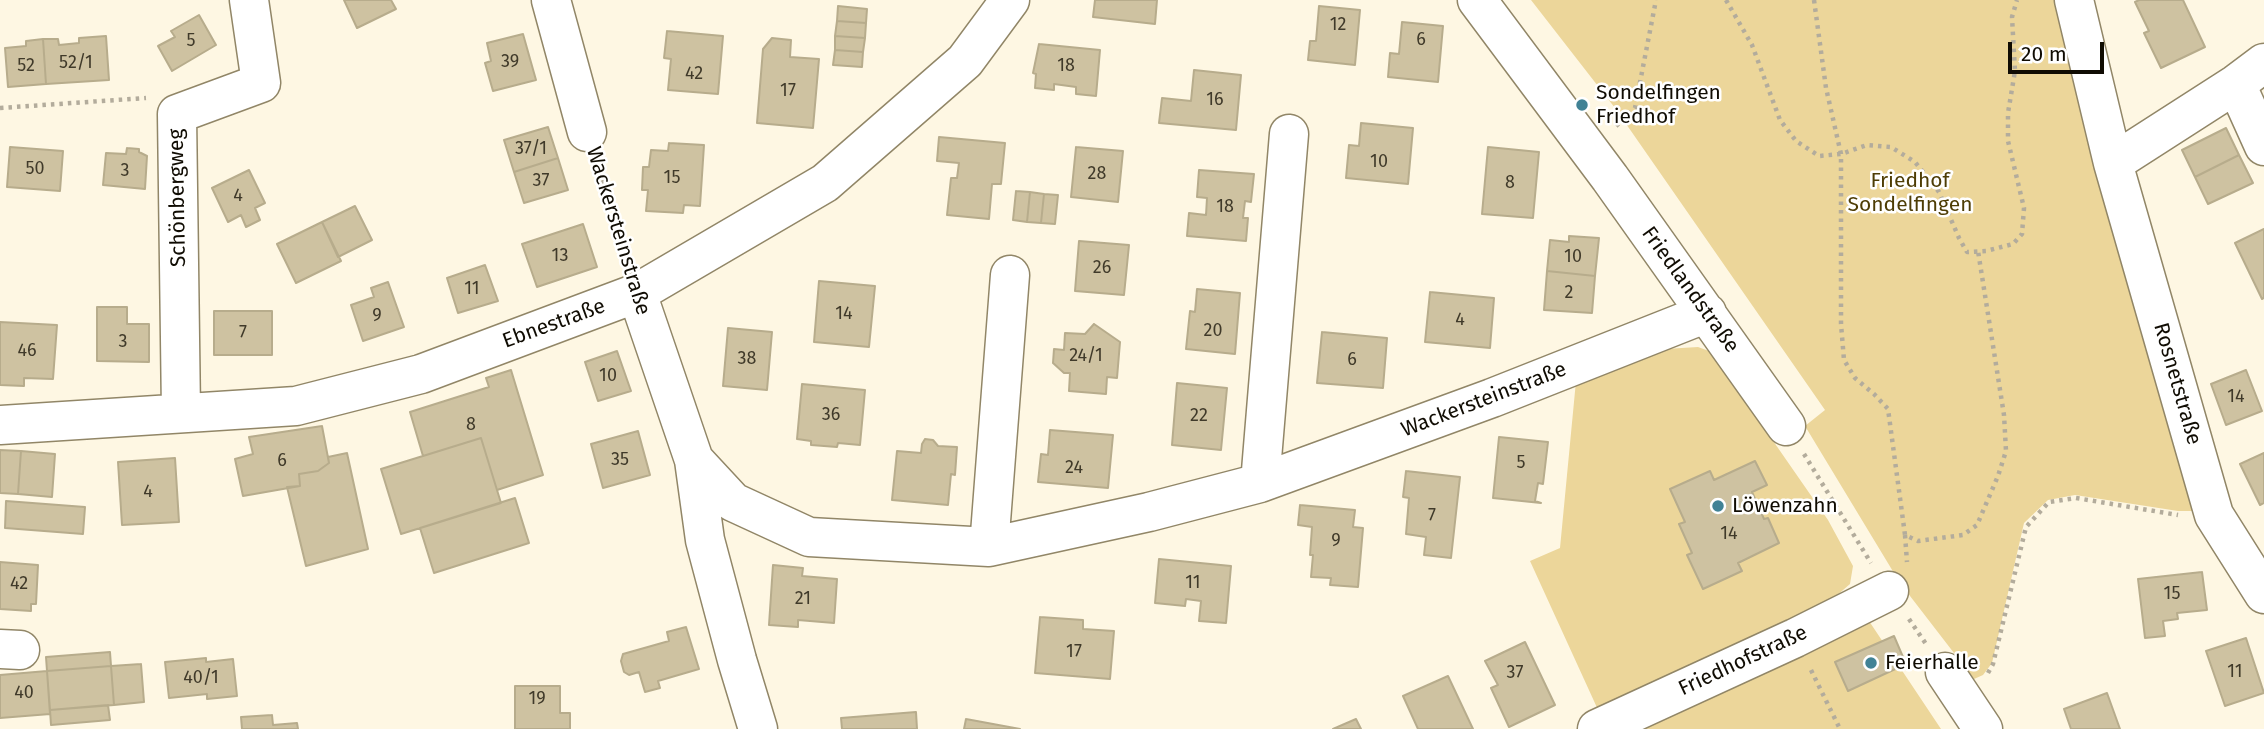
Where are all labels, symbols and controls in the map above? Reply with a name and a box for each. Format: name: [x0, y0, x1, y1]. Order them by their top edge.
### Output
house number: 12: [1330, 14, 1346, 36]
scale bar: [2012, 28, 2108, 72]
house number: 6: [1416, 29, 1426, 51]
house number: 5: [186, 30, 196, 52]
text: 20 m: [2021, 41, 2067, 67]
house number: 39: [501, 51, 519, 73]
house number: 52/1: [59, 52, 93, 74]
house number: 52: [17, 55, 35, 77]
house number: 18: [1057, 55, 1075, 77]
house number: 42: [685, 63, 703, 85]
house number: 17: [780, 80, 796, 102]
place label: Sondelfingen Friedhof: [1596, 80, 1721, 130]
house number: 16: [1206, 89, 1224, 111]
marker: Sondelfingen Friedhof: [1574, 97, 1590, 113]
street label: Schönbergweg: [164, 129, 192, 267]
house number: 37/1: [515, 138, 547, 160]
street label: Wackersteinstraße: [580, 144, 656, 318]
house number: 10: [1370, 151, 1388, 173]
house number: 50: [25, 158, 45, 180]
house number: 3: [121, 160, 129, 182]
house number: 28: [1088, 163, 1106, 185]
house number: 15: [664, 167, 680, 189]
park label: Friedhof Sondelfingen: [1848, 168, 1972, 218]
house number: 37: [533, 170, 549, 192]
house number: 8: [1505, 172, 1515, 194]
house number: 4: [233, 185, 243, 207]
house number: 18: [1216, 196, 1234, 218]
street label: Friedlandstraße: [1636, 222, 1744, 358]
house number: 13: [552, 245, 568, 267]
house number: 10: [1564, 246, 1582, 268]
house number: 26: [1093, 257, 1111, 279]
house number: 11: [464, 278, 480, 300]
house number: 2: [1565, 282, 1573, 304]
street label: Ebnestraße: [499, 294, 609, 354]
house number: 14: [835, 303, 853, 325]
house number: 9: [372, 305, 382, 327]
house number: 4: [1455, 309, 1465, 331]
house number: 20: [1204, 320, 1222, 342]
street label: Rosnetstraße: [2148, 320, 2206, 448]
house number: 7: [239, 322, 247, 344]
house number: 3: [119, 331, 127, 353]
house number: 46: [17, 340, 37, 362]
house number: 24/1: [1069, 345, 1103, 367]
house number: 38: [738, 348, 756, 370]
house number: 6: [1347, 349, 1357, 371]
street label: Wackersteinstraße: [1398, 357, 1570, 443]
house number: 10: [599, 365, 617, 387]
house number: 14: [2227, 386, 2245, 408]
house number: 36: [822, 404, 840, 426]
house number: 22: [1190, 405, 1208, 427]
house number: 8: [466, 414, 476, 436]
house number: 35: [611, 449, 629, 471]
house number: 6: [277, 450, 287, 472]
house number: 5: [1516, 452, 1526, 474]
house number: 24: [1065, 457, 1083, 479]
house number: 4: [143, 481, 153, 503]
place label: Löwenzahn: [1732, 493, 1838, 519]
marker: Löwenzahn: [1710, 498, 1726, 514]
house number: 7: [1428, 505, 1436, 527]
house number: 14: [1720, 523, 1738, 545]
house number: 9: [1331, 530, 1341, 552]
house number: 11: [1185, 572, 1201, 594]
house number: 42: [10, 573, 28, 595]
house number: 15: [2164, 583, 2180, 605]
house number: 21: [795, 588, 811, 610]
street label: Friedhofstraße: [1675, 620, 1811, 702]
house number: 17: [1066, 641, 1082, 663]
place label: Feierhalle: [1885, 650, 1979, 676]
marker: Feierhalle: [1863, 655, 1879, 671]
house number: 11: [2227, 661, 2243, 683]
house number: 37: [1507, 662, 1523, 684]
house number: 40/1: [183, 667, 219, 689]
house number: 40: [14, 682, 34, 704]
house number: 19: [528, 688, 546, 710]

